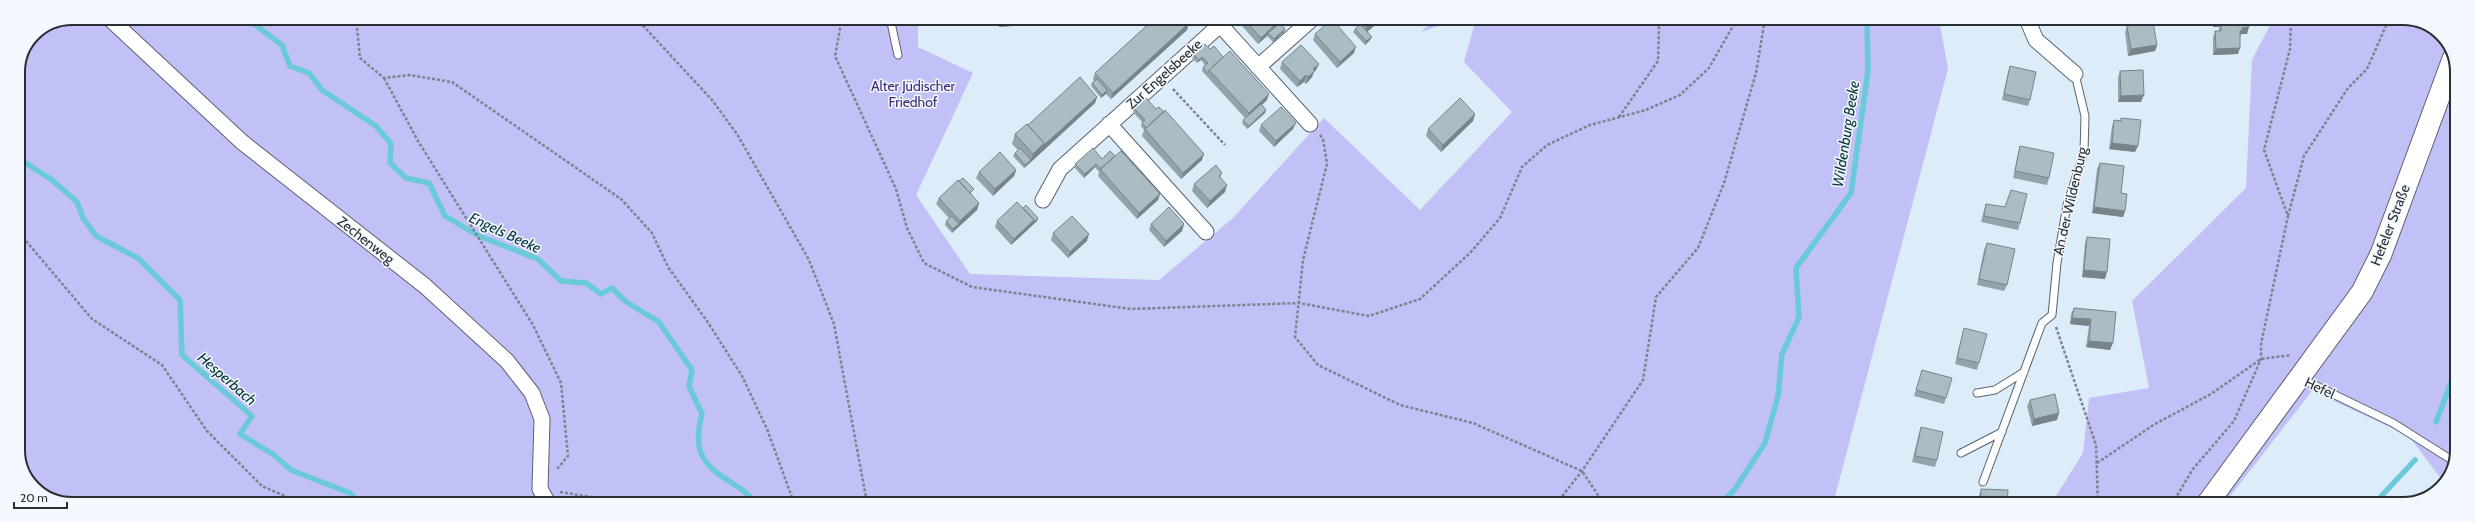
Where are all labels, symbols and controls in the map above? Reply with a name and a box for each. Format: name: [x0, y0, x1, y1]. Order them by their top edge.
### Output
street label: Zur Engelsbeeke: [1122, 35, 1206, 113]
park label: Alter Jüdischer Friedhof: [871, 77, 956, 111]
water label: Wildenburg Beeke: [1829, 79, 1863, 189]
street label: An der Wildenburg: [2049, 144, 2091, 257]
street label: Hefeler Straße: [2366, 182, 2414, 268]
water label: Engels Beeke: [466, 209, 544, 257]
street label: Zechenweg: [334, 212, 399, 268]
water label: Hesperbach: [194, 349, 260, 409]
street label: Hefel: [2302, 373, 2339, 403]
scale bar: [14, 484, 67, 510]
text: 20 m: [20, 490, 48, 505]

